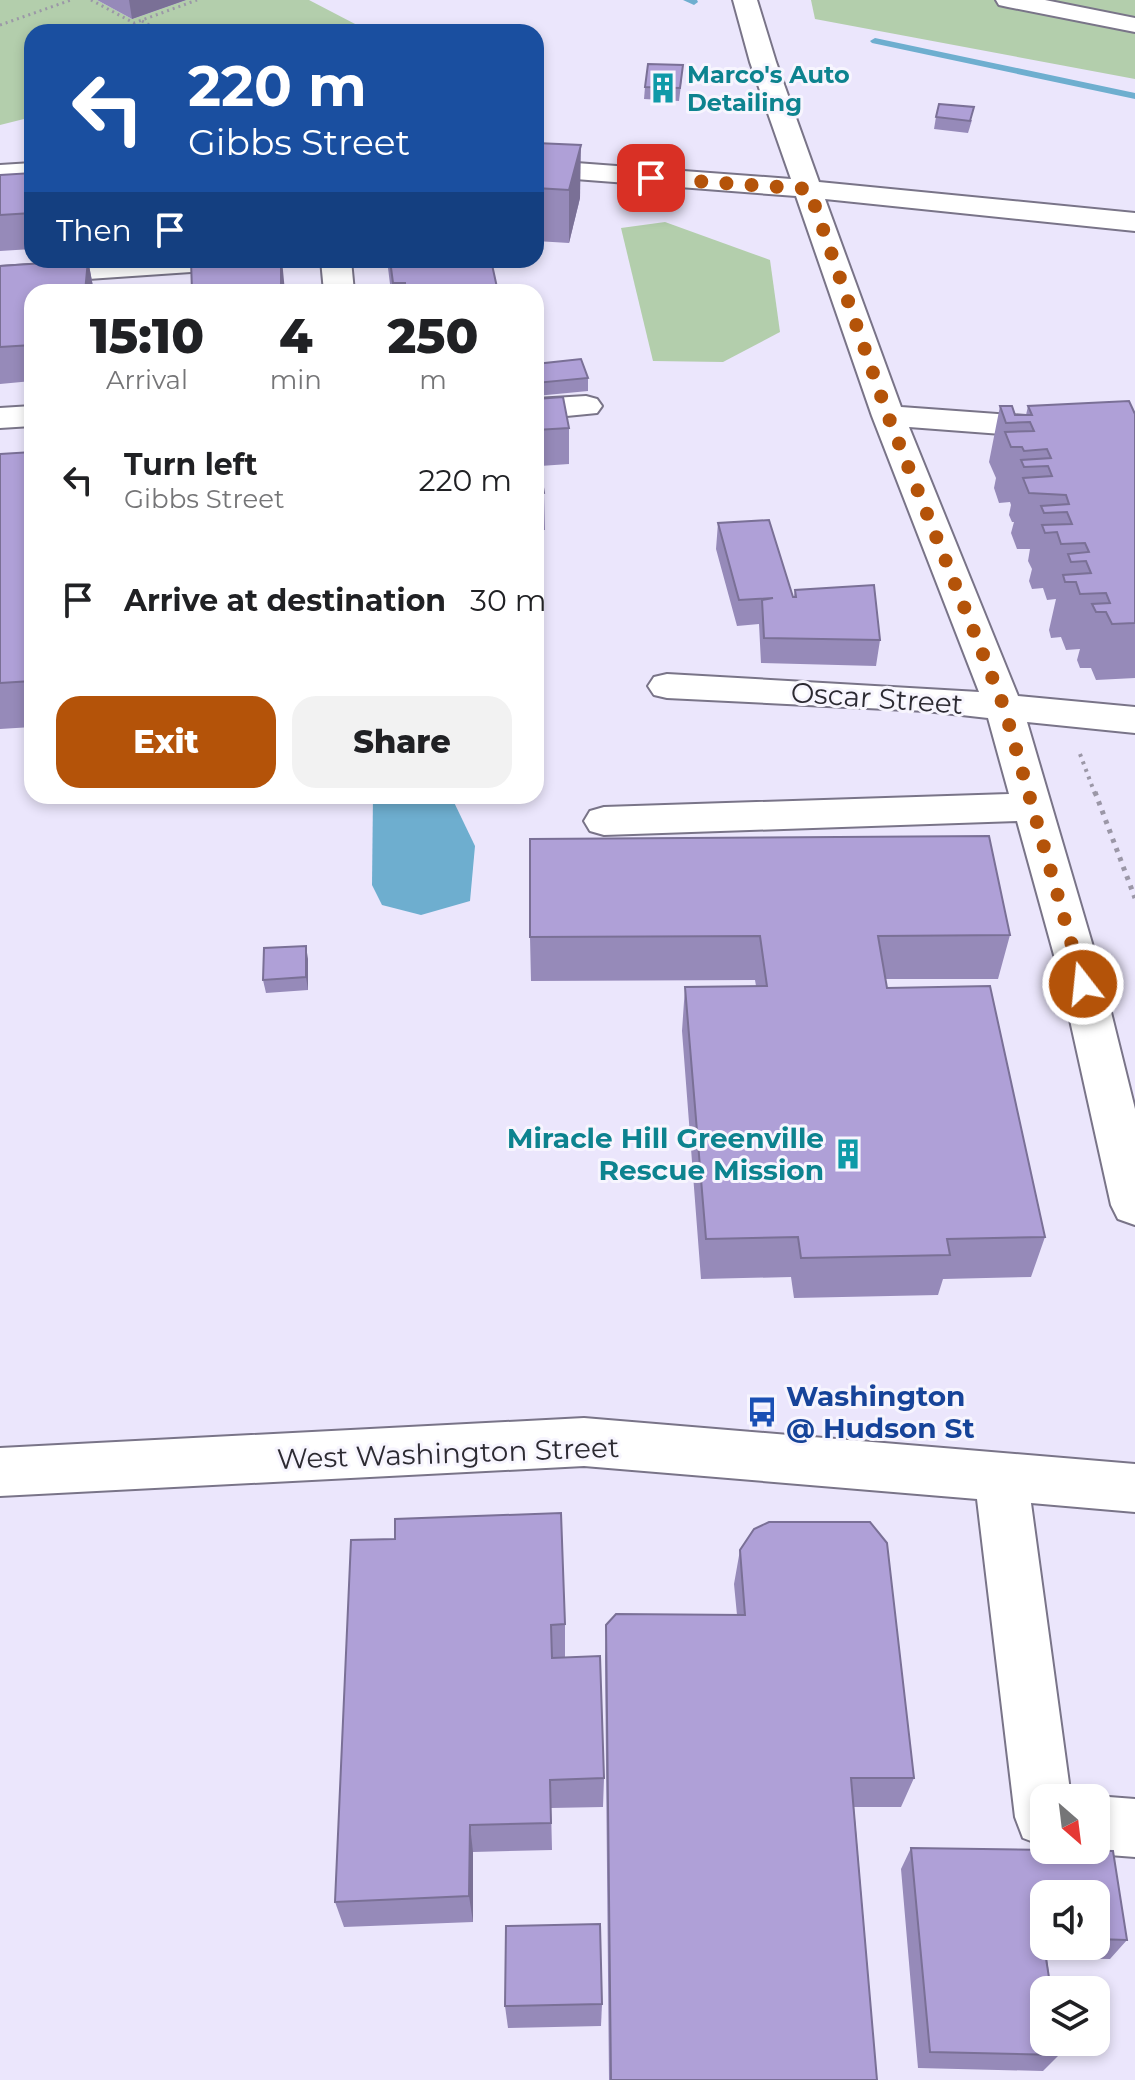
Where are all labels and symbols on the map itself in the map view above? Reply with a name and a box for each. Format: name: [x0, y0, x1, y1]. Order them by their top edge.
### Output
place label: Marco's Auto Detailing: [687, 60, 850, 117]
building icon: Marco's Auto Detailing: [646, 71, 680, 105]
pin: [617, 144, 685, 212]
street label: Oscar Street: [790, 675, 964, 721]
position arrow: [1041, 942, 1125, 1026]
place label: Miracle Hill Greenville Rescue Mission: [507, 1121, 824, 1187]
building icon: Miracle Hill Greenville Rescue Mission: [831, 1137, 865, 1171]
place label: Washington @ Hudson St: [786, 1379, 975, 1445]
bus stop icon: Washington @ Hudson St: [745, 1395, 779, 1429]
street label: West Washington Street: [276, 1430, 620, 1476]
north arrow: [1030, 1784, 1110, 1864]

